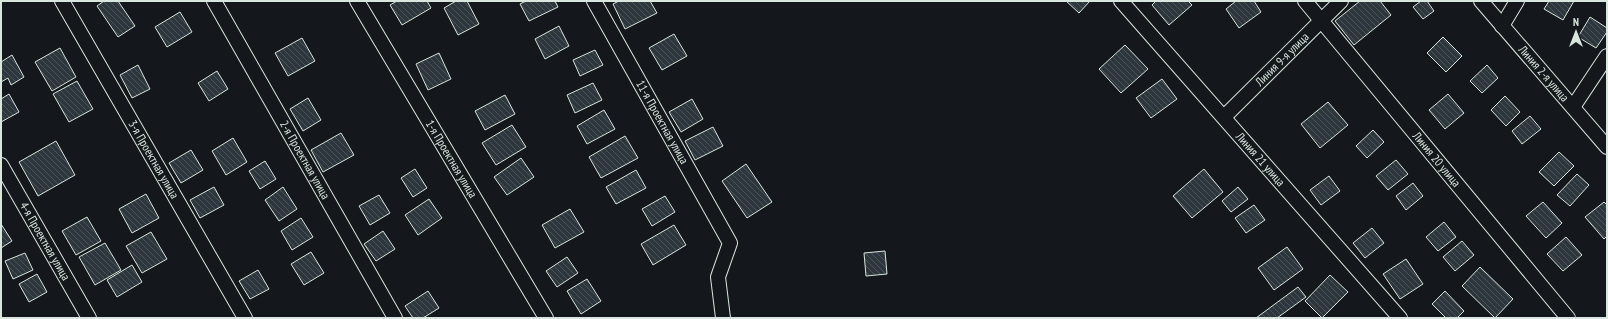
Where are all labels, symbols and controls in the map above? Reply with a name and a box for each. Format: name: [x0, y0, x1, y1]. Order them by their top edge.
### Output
north arrow: [1556, 12, 1596, 52]
text: N: [1573, 15, 1579, 29]
street label: Линия 9-я улица: [1251, 29, 1312, 89]
street label: Линия 2-я улица: [1515, 41, 1573, 105]
street label: 11-я Проектная улица: [633, 77, 692, 167]
street label: 3-я Проектная улица: [125, 117, 183, 201]
street label: 1-я Проектная улица: [423, 117, 481, 201]
street label: 2-я Проектная улица: [277, 118, 334, 202]
street label: Линия 21 улица: [1232, 128, 1289, 189]
street label: Линия 20 улица: [1409, 128, 1464, 190]
street label: 4-я Проектная улица: [17, 199, 74, 283]

